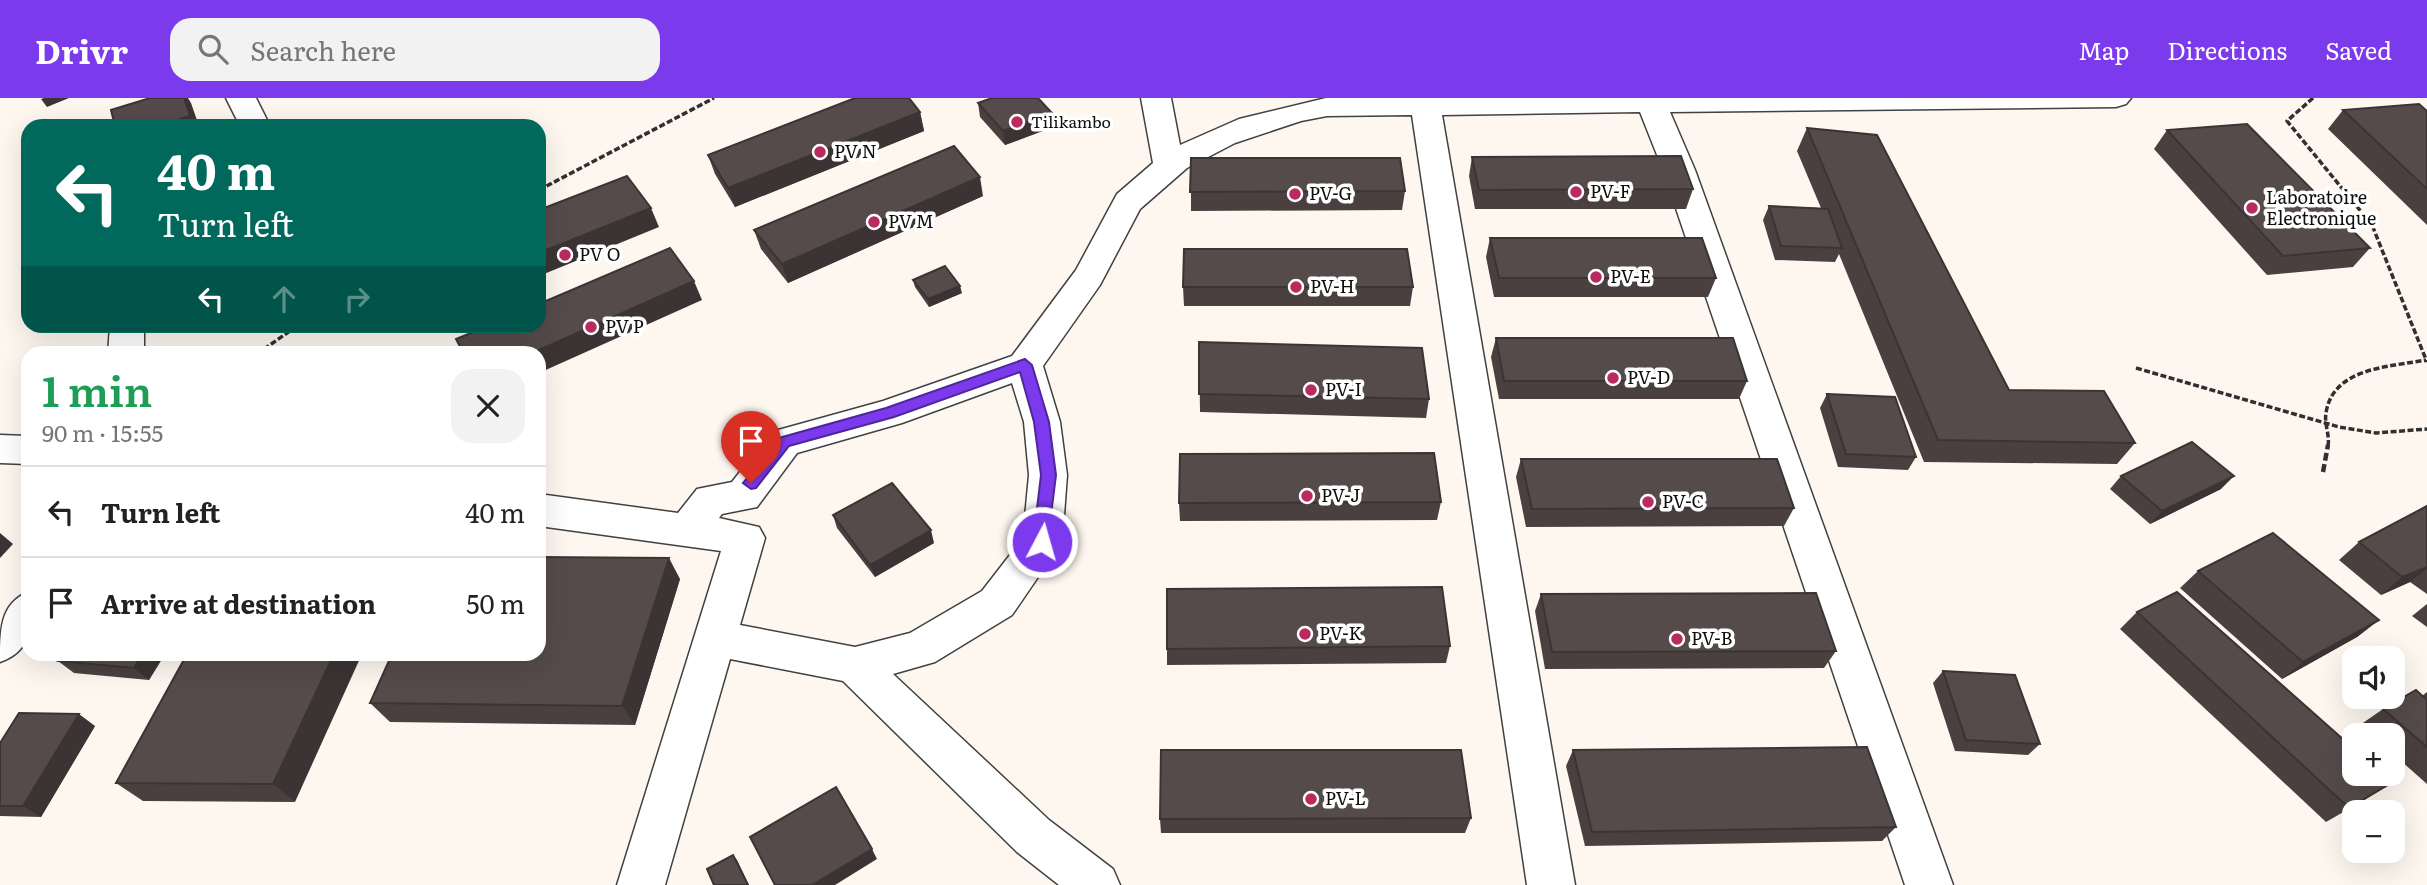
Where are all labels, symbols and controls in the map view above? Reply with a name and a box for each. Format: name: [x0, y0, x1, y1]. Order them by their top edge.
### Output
search box: [170, 18, 660, 81]
text: Drivr: [35, 25, 128, 74]
icon: search: [194, 30, 232, 68]
text: Search here: [250, 30, 396, 69]
text: Map: [2078, 32, 2129, 67]
text: Directions: [2167, 32, 2287, 67]
text: Saved: [2325, 32, 2392, 67]
place label: Tilikambo: [1031, 109, 1111, 133]
marker: Tilikambo: [1009, 114, 1025, 130]
text: 40 m: [157, 132, 275, 205]
place label: PV N: [834, 137, 877, 164]
marker: PV N: [812, 144, 828, 160]
icon: left: [42, 147, 133, 238]
place label: PV-F: [1590, 177, 1631, 204]
place label: PV-G: [1309, 179, 1352, 206]
place label: Laboratoire Electronique: [2266, 183, 2376, 231]
marker: PV-F: [1568, 184, 1584, 200]
marker: PV-G: [1287, 186, 1303, 202]
text: Turn left: [157, 199, 294, 247]
marker: Laboratoire Electronique: [2244, 200, 2260, 216]
place label: PV M: [888, 207, 934, 234]
marker: PV M: [866, 214, 882, 230]
place label: PV O: [579, 240, 620, 267]
marker: PV O: [557, 247, 573, 263]
place label: PV-E: [1610, 262, 1651, 289]
marker: PV-E: [1588, 269, 1604, 285]
place label: PV-H: [1310, 272, 1355, 299]
marker: PV-H: [1288, 279, 1304, 295]
icon: left: [192, 280, 230, 318]
icon: ahead: [265, 280, 303, 318]
icon: right: [338, 280, 376, 318]
place label: PV P: [605, 312, 644, 339]
marker: PV P: [583, 319, 599, 335]
text: 1 min: [42, 358, 152, 420]
place label: PV-D: [1627, 363, 1670, 390]
button: close: [451, 369, 525, 443]
marker: PV-D: [1605, 370, 1621, 386]
place label: PV-I: [1325, 375, 1362, 402]
marker: PV-I: [1303, 382, 1319, 398]
pin: [721, 411, 781, 483]
text: 90 m · 15:55: [42, 415, 163, 449]
icon: arrive: [732, 422, 770, 460]
place label: PV-J: [1321, 481, 1360, 508]
place label: PV-C: [1662, 487, 1704, 514]
marker: PV-J: [1299, 488, 1315, 504]
text: Turn left: [101, 492, 220, 531]
text: 40 m: [465, 492, 525, 531]
icon: left: [42, 493, 80, 531]
marker: PV-C: [1640, 494, 1656, 510]
position arrow: [1005, 505, 1079, 579]
text: Arrive at destination: [101, 583, 376, 622]
text: 50 m: [466, 583, 525, 622]
icon: arrive: [42, 584, 80, 622]
place label: PV-K: [1319, 619, 1363, 646]
place label: PV-B: [1691, 624, 1733, 651]
marker: PV-K: [1297, 626, 1313, 642]
marker: PV-B: [1669, 631, 1685, 647]
map controls: [2342, 646, 2405, 863]
button: sound: [2342, 646, 2405, 709]
button: +: [2342, 723, 2405, 786]
place label: PV-L: [1325, 784, 1366, 811]
marker: PV-L: [1303, 791, 1319, 807]
button: −: [2342, 800, 2405, 863]

